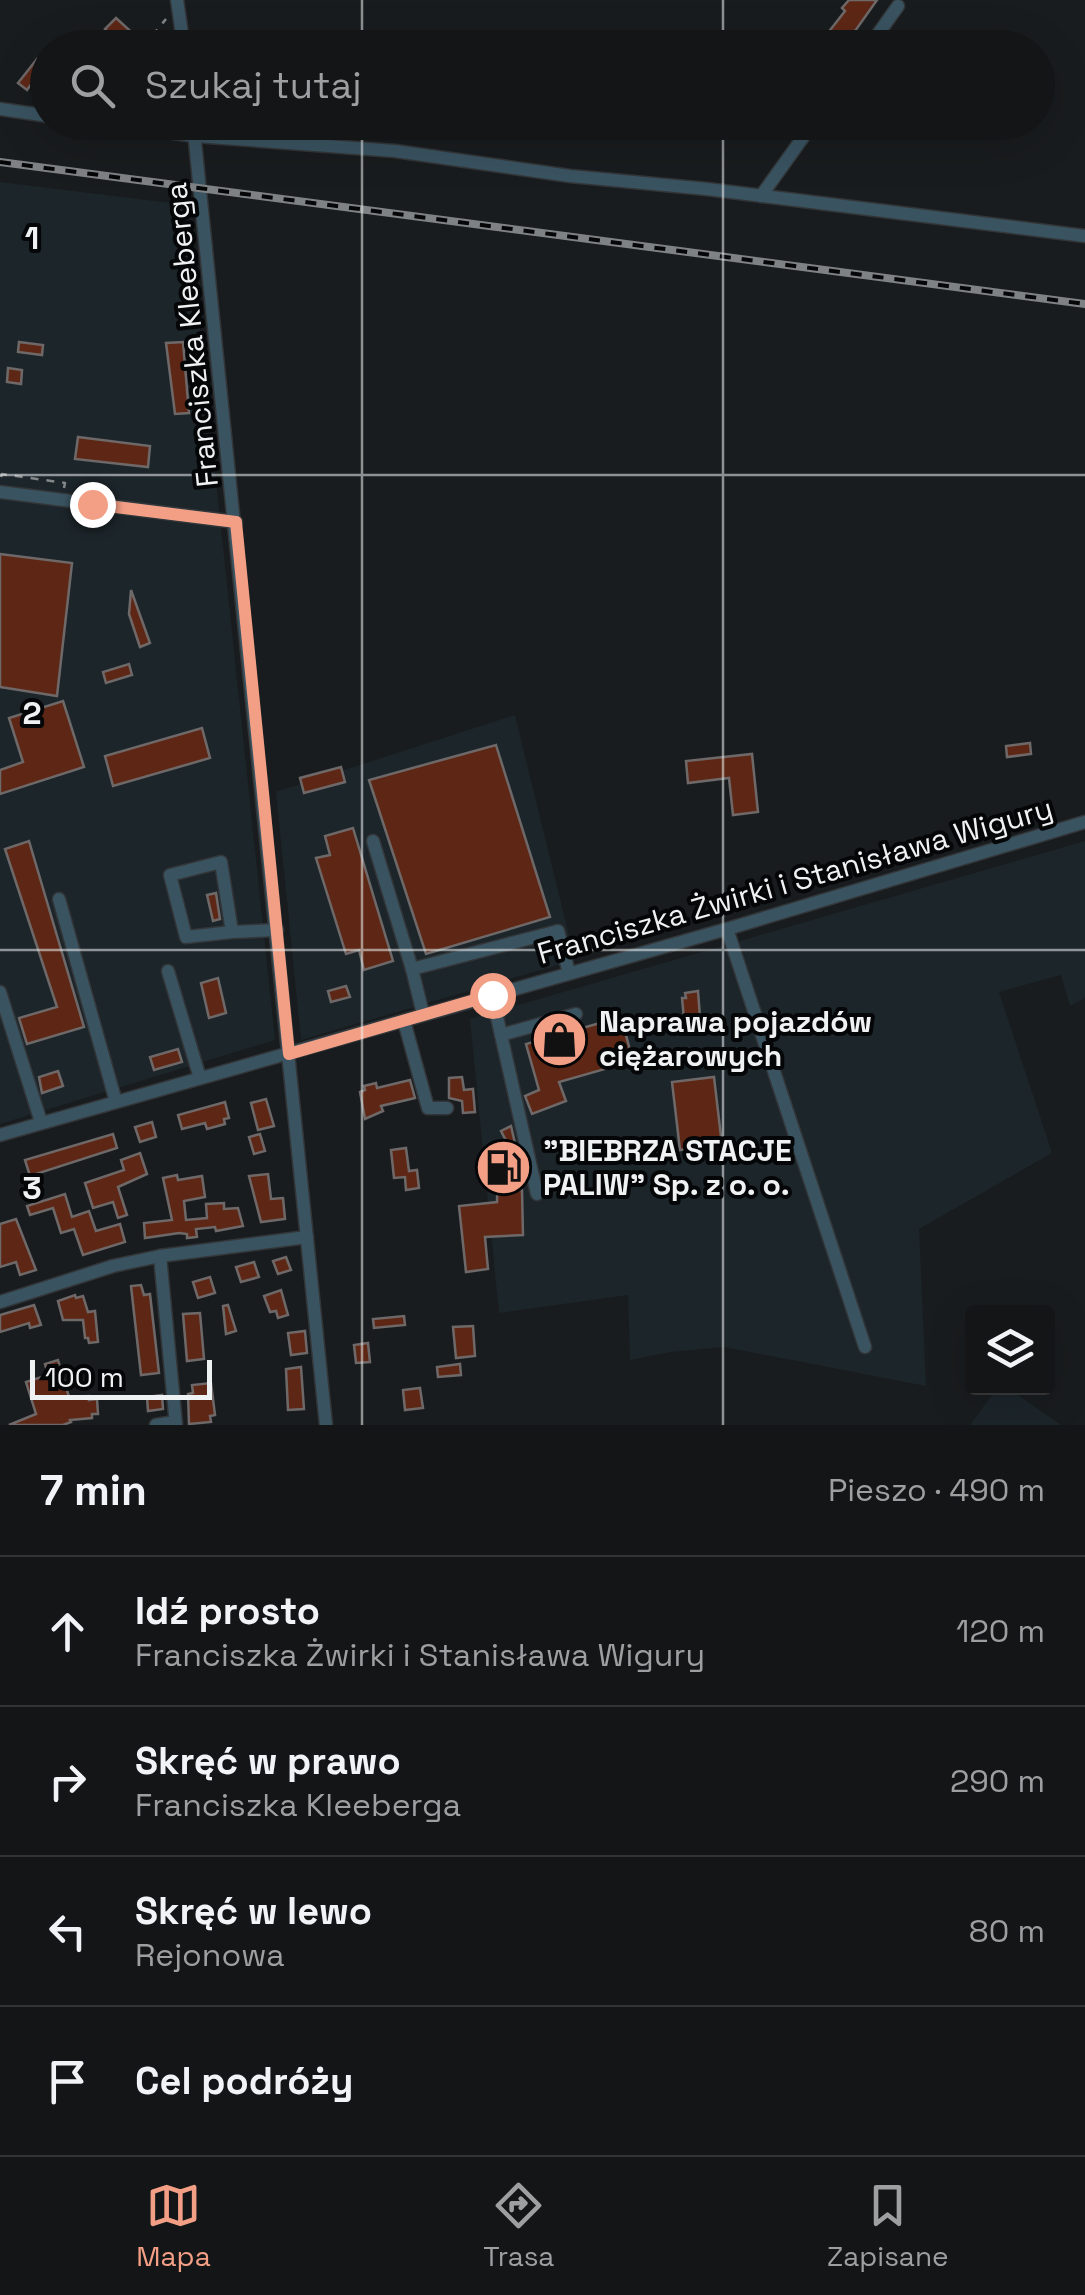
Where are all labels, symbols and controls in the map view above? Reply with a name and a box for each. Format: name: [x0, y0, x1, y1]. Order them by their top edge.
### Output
search box: [30, 30, 1055, 140]
icon: search: [65, 58, 120, 113]
text: Szukaj tutaj: [145, 61, 362, 109]
street label: Franciszka Kleeberga: [156, 181, 227, 489]
text: 1: [25, 218, 39, 258]
route end: [70, 482, 116, 528]
text: 2: [22, 693, 42, 733]
street label: Franciszka Żwirki i Stanisława Wigury: [533, 788, 1057, 973]
route start: [470, 973, 516, 1019]
place label: Naprawa pojazdów ciężarowych: [599, 1002, 872, 1075]
shop icon: Naprawa pojazdów ciężarowych: [530, 1009, 590, 1069]
place label: "BIEBRZA STACJE PALIW" Sp. z o. o.: [543, 1131, 792, 1204]
fuel station icon: "BIEBRZA STACJE PALIW" Sp. z o. o.: [474, 1138, 534, 1198]
text: 3: [22, 1168, 42, 1208]
map controls: [965, 1305, 1055, 1395]
button: layers: [965, 1305, 1055, 1395]
scale bar: [30, 1355, 212, 1400]
text: 100 m: [45, 1359, 124, 1395]
text: 7 min: [40, 1464, 147, 1517]
text: Pieszo · 490 m: [828, 1470, 1045, 1510]
text: Idź prosto: [135, 1587, 320, 1635]
icon: ahead: [40, 1604, 95, 1659]
text: 120 m: [956, 1611, 1045, 1651]
text: Franciszka Żwirki i Stanisława Wigury: [135, 1635, 705, 1675]
text: Skręć w prawo: [135, 1737, 401, 1785]
icon: right: [40, 1754, 95, 1809]
text: 290 m: [950, 1761, 1045, 1801]
text: Franciszka Kleeberga: [135, 1785, 461, 1825]
text: Skręć w lewo: [135, 1887, 372, 1935]
icon: left: [40, 1904, 95, 1959]
text: 80 m: [969, 1911, 1045, 1951]
text: Rejonowa: [135, 1935, 285, 1975]
icon: arrive: [40, 2054, 95, 2109]
text: Cel podróży: [135, 2057, 353, 2105]
tab: Mapa: [136, 2178, 211, 2274]
tab: Trasa: [483, 2178, 554, 2274]
tab: Zapisane: [827, 2178, 949, 2274]

